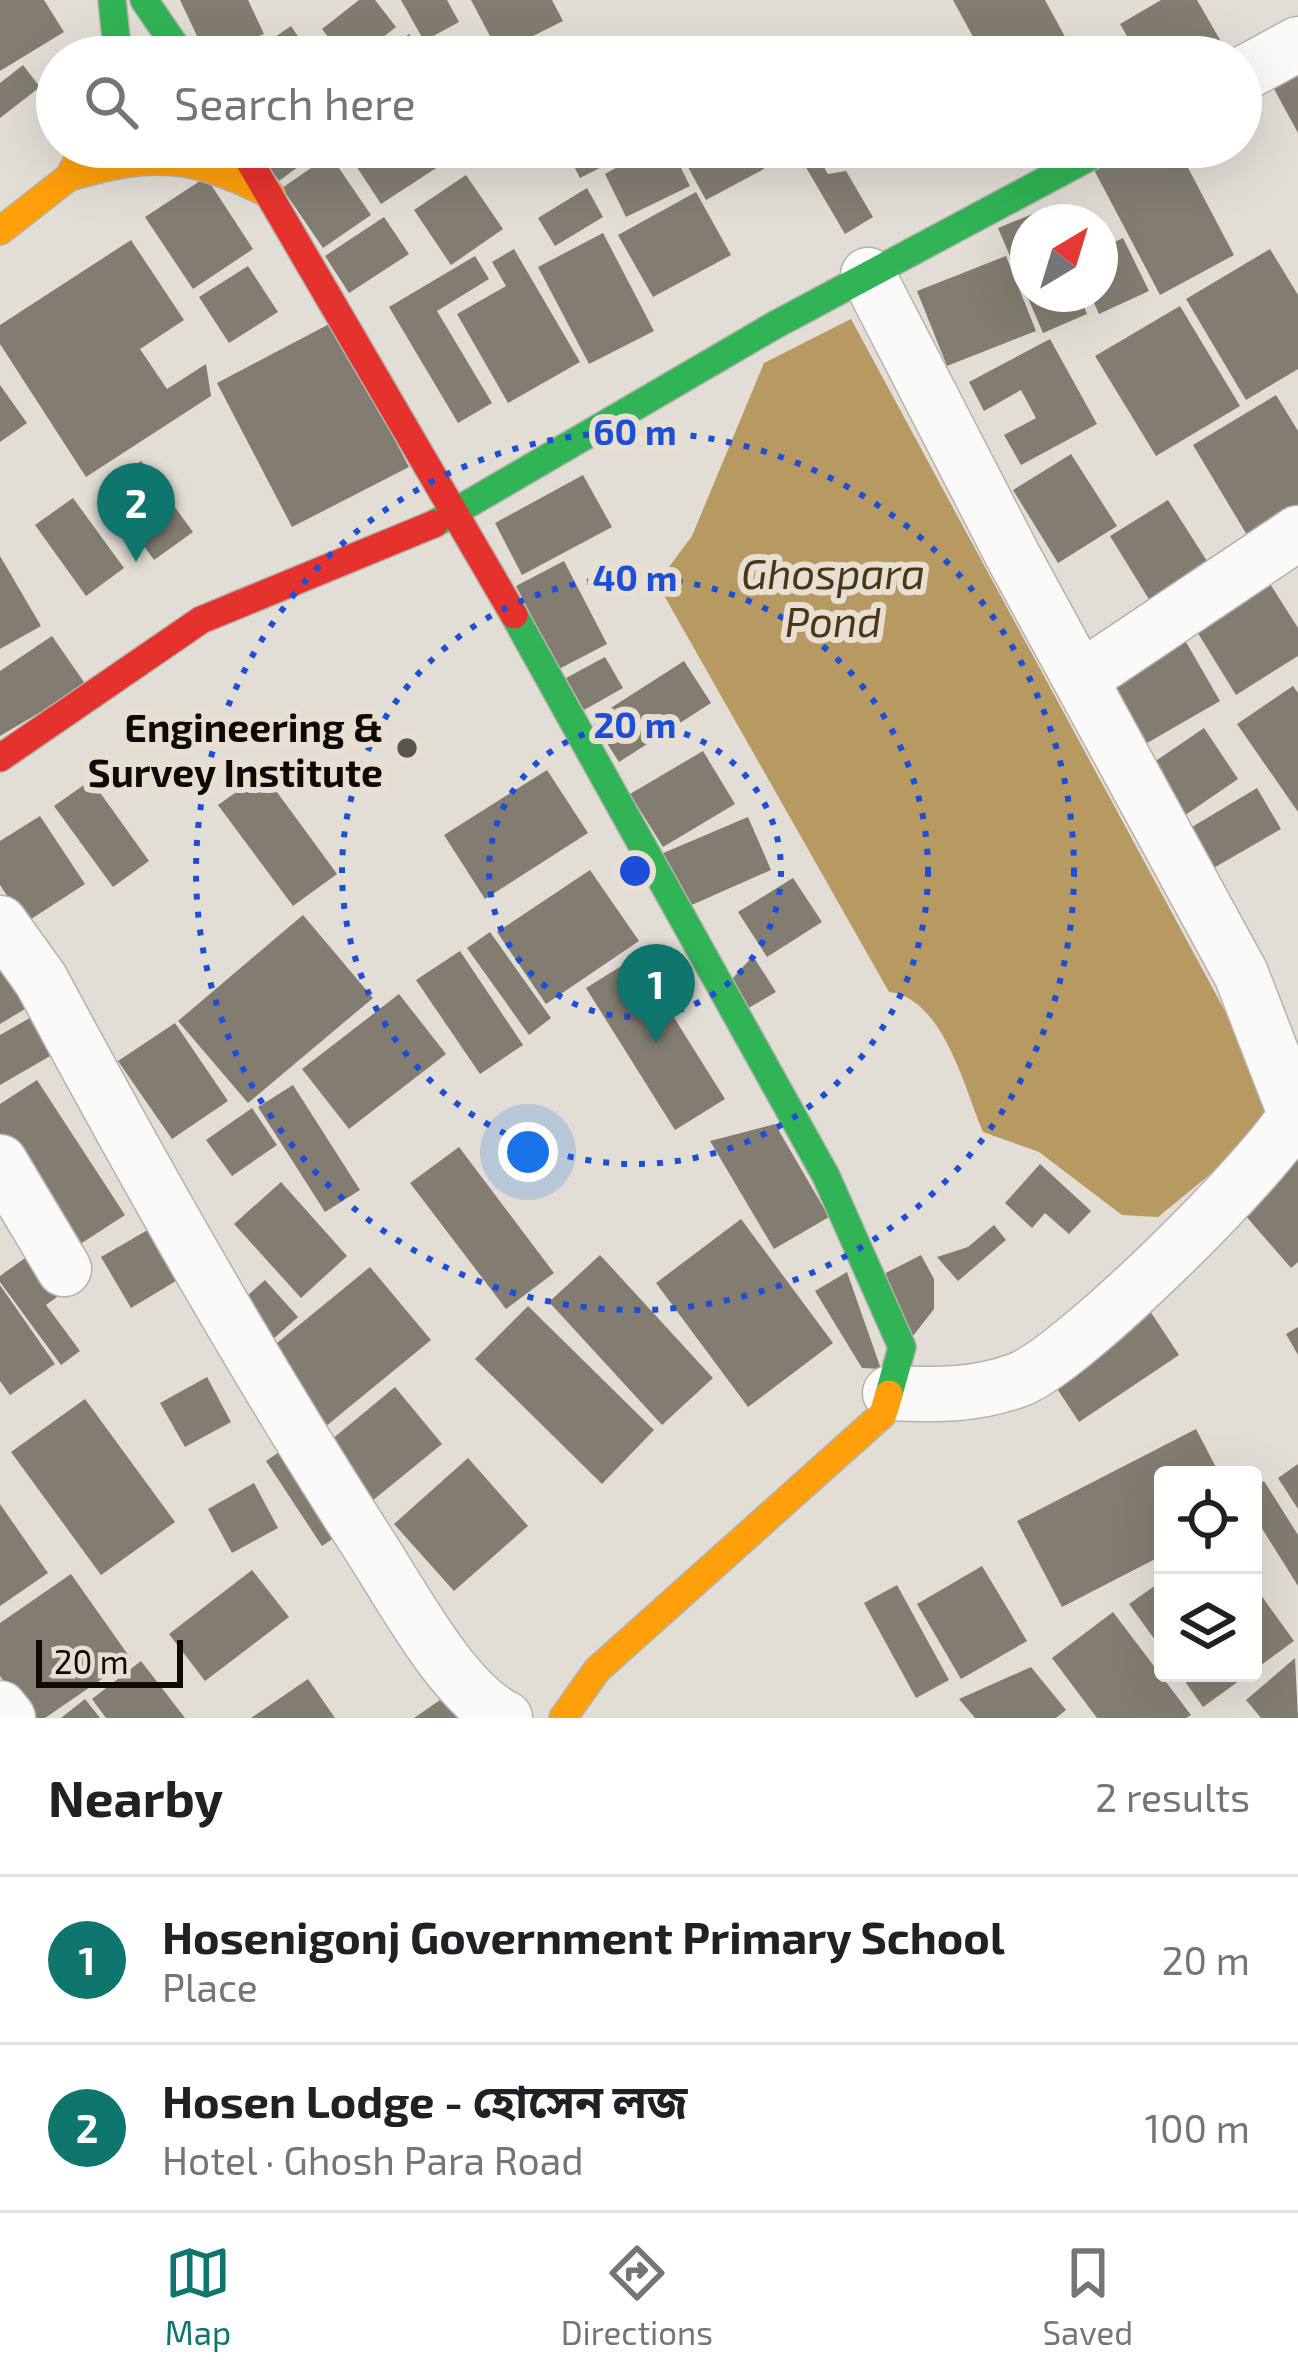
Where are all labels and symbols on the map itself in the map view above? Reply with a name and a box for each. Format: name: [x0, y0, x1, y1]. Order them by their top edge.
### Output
north arrow: [1010, 204, 1118, 312]
text: 60 m: [593, 409, 677, 452]
pin: 2: [97, 463, 175, 562]
water label: Ghospara Pond: [741, 547, 925, 645]
text: 40 m: [592, 555, 678, 598]
text: 20 m: [593, 702, 677, 745]
place label: Engineering & Survey Institute: [88, 703, 383, 796]
marker: Engineering & Survey Institute: [394, 735, 420, 761]
centre of rings: [614, 850, 656, 892]
pin: 1: [617, 944, 695, 1043]
your location: [498, 1122, 558, 1182]
scale bar: [36, 1634, 183, 1687]

